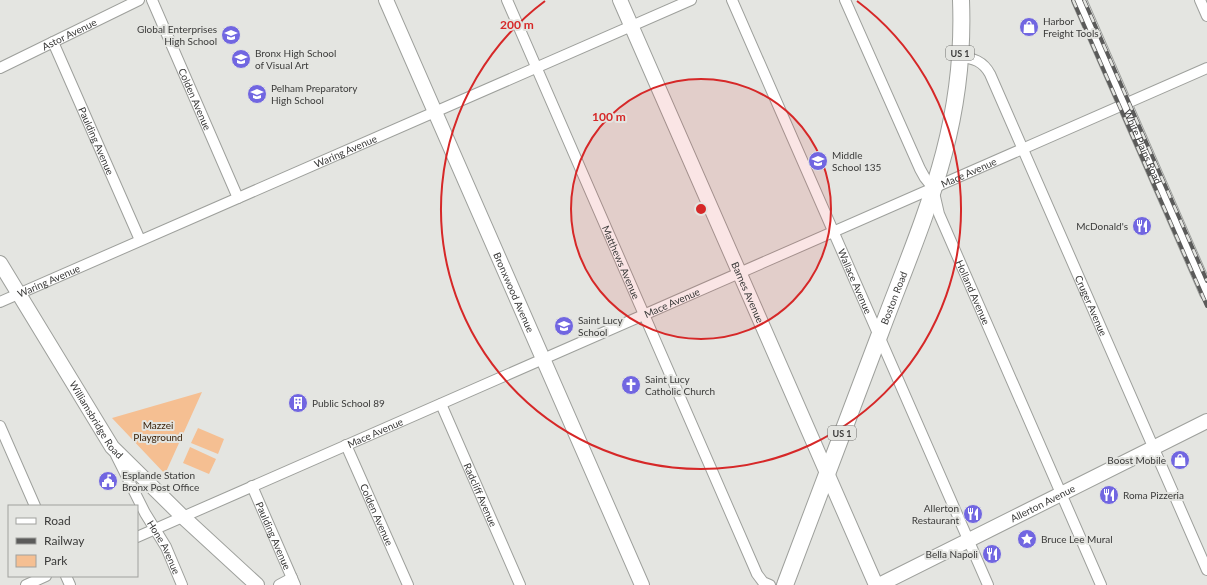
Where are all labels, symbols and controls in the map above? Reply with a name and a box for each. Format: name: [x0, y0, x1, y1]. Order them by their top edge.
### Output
place label: Harbor Freight Tools: [1043, 15, 1099, 39]
street label: Astor Avenue: [40, 16, 98, 53]
shop icon: Harbor Freight Tools: [1018, 16, 1040, 38]
text: 200 m: [500, 17, 534, 32]
place label: Global Enterprises High School: [137, 23, 217, 47]
school or university icon: Global Enterprises High School: [220, 24, 242, 46]
road number: US 1: [946, 46, 974, 60]
place label: Bronx High School of Visual Art: [255, 47, 336, 71]
school or university icon: Bronx High School of Visual Art: [230, 48, 252, 70]
street label: Colden Avenue: [176, 66, 214, 132]
place label: Pelham Preparatory High School: [271, 82, 358, 106]
school or university icon: Pelham Preparatory High School: [246, 83, 268, 105]
street label: Paulding Avenue: [76, 105, 117, 177]
street label: White Plains Road: [1122, 107, 1165, 186]
text: 100 m: [592, 109, 626, 124]
street label: Waring Avenue: [312, 132, 379, 170]
place label: Middle School 135: [832, 149, 882, 173]
school or university icon: Middle School 135: [807, 150, 829, 172]
street label: Mace Avenue: [939, 155, 998, 190]
centre of rings: [694, 202, 708, 216]
restaurant icon: McDonald's: [1131, 215, 1153, 237]
place label: McDonald's: [1076, 220, 1128, 232]
street label: Matthews Avenue: [600, 223, 643, 301]
street label: Wallace Avenue: [836, 247, 875, 316]
street label: Bronxwood Avenue: [491, 250, 537, 334]
street label: Holland Avenue: [954, 258, 993, 326]
street label: Barnes Avenue: [729, 260, 767, 325]
street label: Waring Avenue: [15, 262, 82, 300]
street label: Boston Road: [878, 270, 909, 326]
street label: Cruger Avenue: [1073, 273, 1110, 338]
street label: Mace Avenue: [642, 285, 702, 320]
place label: Saint Lucy School: [578, 314, 624, 338]
school or university icon: Saint Lucy School: [553, 315, 575, 337]
place label: Saint Lucy Catholic Church: [645, 373, 715, 397]
church icon: Saint Lucy Catholic Church: [620, 374, 642, 396]
street label: Williamsbridge Road: [67, 379, 126, 461]
building icon: Public School 89: [287, 392, 309, 414]
place label: Public School 89: [312, 397, 385, 409]
street label: Mace Avenue: [345, 415, 405, 450]
park label: Mazzei Playground: [133, 419, 183, 443]
road number: US 1: [828, 426, 856, 440]
shop icon: Boost Mobile: [1169, 449, 1191, 471]
place label: Boost Mobile: [1107, 454, 1166, 466]
street label: Radcliff Avenue: [461, 461, 500, 528]
place label: Esplande Station Bronx Post Office: [122, 469, 199, 493]
public building icon: Esplande Station Bronx Post Office: [97, 470, 119, 492]
street label: Colden Avenue: [358, 482, 396, 547]
street label: Allerton Avenue: [1008, 482, 1077, 524]
restaurant icon: Roma Pizzeria: [1098, 484, 1120, 506]
place label: Roma Pizzeria: [1123, 489, 1184, 501]
street label: Paulding Avenue: [253, 500, 294, 571]
place label: Allerton Restaurant: [912, 502, 959, 526]
restaurant icon: Allerton Restaurant: [962, 503, 984, 525]
legend: [8, 505, 138, 577]
text: Road: [44, 513, 71, 528]
street label: Hone Avenue: [145, 518, 183, 576]
place icon: Bruce Lee Mural: [1016, 528, 1038, 550]
text: Railway: [44, 533, 85, 548]
place label: Bruce Lee Mural: [1041, 533, 1113, 545]
restaurant icon: Bella Napoli: [981, 543, 1003, 565]
place label: Bella Napoli: [926, 548, 978, 560]
text: Park: [44, 553, 68, 568]

